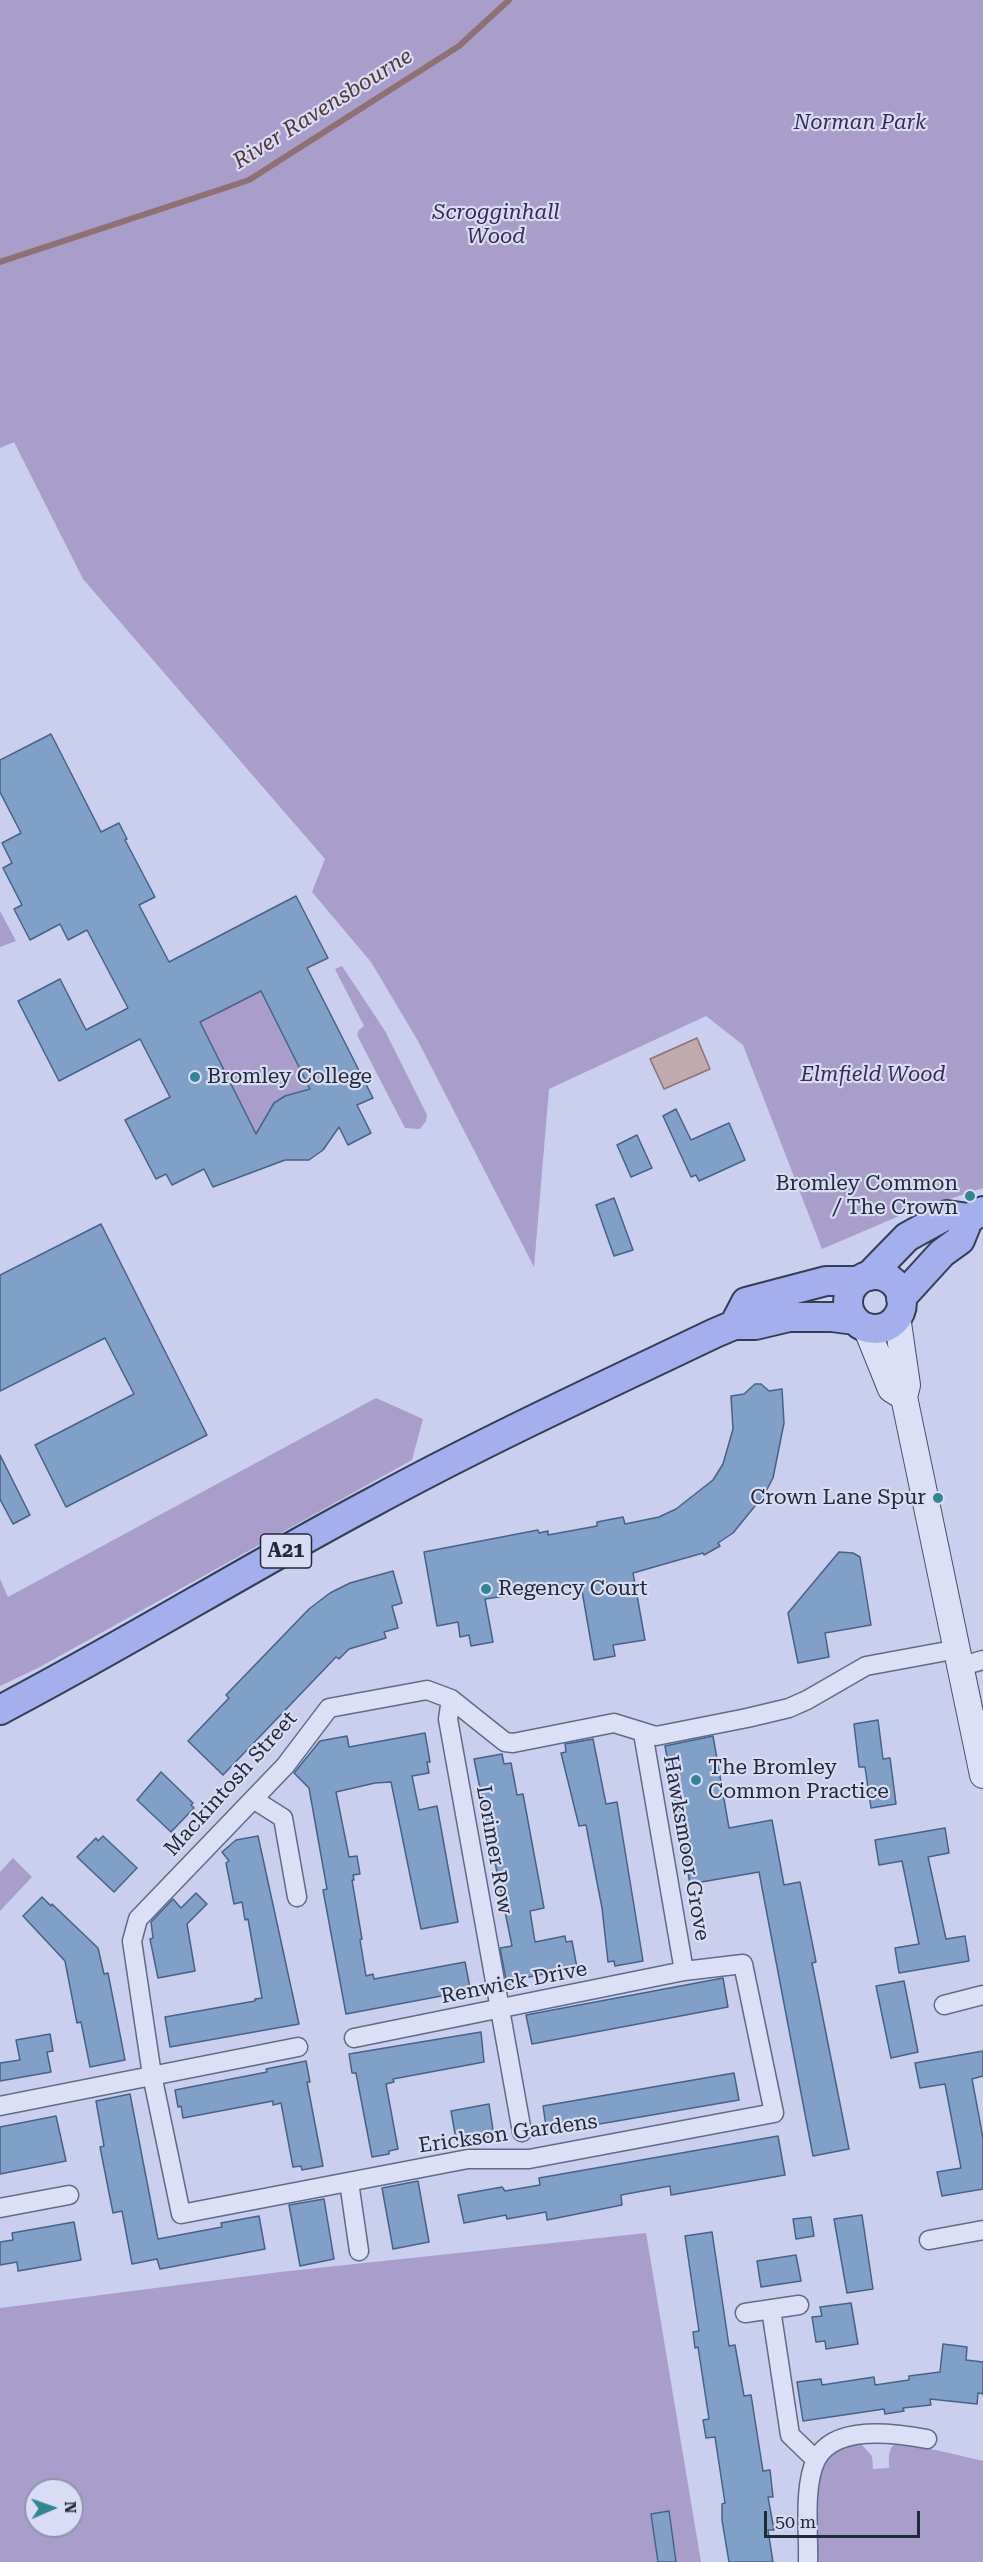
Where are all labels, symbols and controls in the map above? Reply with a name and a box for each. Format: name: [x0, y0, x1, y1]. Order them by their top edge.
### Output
water label: River Ravensbourne: [228, 43, 418, 175]
park label: Norman Park: [794, 110, 926, 136]
park label: Scrogginhall Wood: [432, 200, 560, 250]
park label: Elmfield Wood: [800, 1062, 946, 1088]
place label: Bromley College: [207, 1064, 372, 1090]
marker: Bromley College: [188, 1070, 202, 1084]
place label: Bromley Common / The Crown: [775, 1171, 958, 1221]
marker: Bromley Common / The Crown: [963, 1189, 977, 1203]
place label: Crown Lane Spur: [750, 1485, 926, 1511]
marker: Crown Lane Spur: [931, 1491, 945, 1505]
road number: A21: [260, 1534, 312, 1568]
place label: Regency Court: [498, 1576, 648, 1602]
marker: Regency Court: [479, 1582, 493, 1596]
street label: Mackintosh Street: [159, 1707, 303, 1861]
street label: Hawksmoor Grove: [657, 1753, 715, 1943]
place label: The Bromley Common Practice: [708, 1755, 889, 1805]
marker: The Bromley Common Practice: [689, 1773, 703, 1787]
street label: Lorimer Row: [470, 1784, 518, 1916]
street label: Renwick Drive: [439, 1956, 589, 2010]
street label: Erickson Gardens: [417, 2109, 599, 2159]
north arrow: [24, 2478, 84, 2538]
scale bar: [767, 2499, 923, 2537]
text: N: [61, 2501, 80, 2514]
text: 50 m: [775, 2511, 816, 2532]

